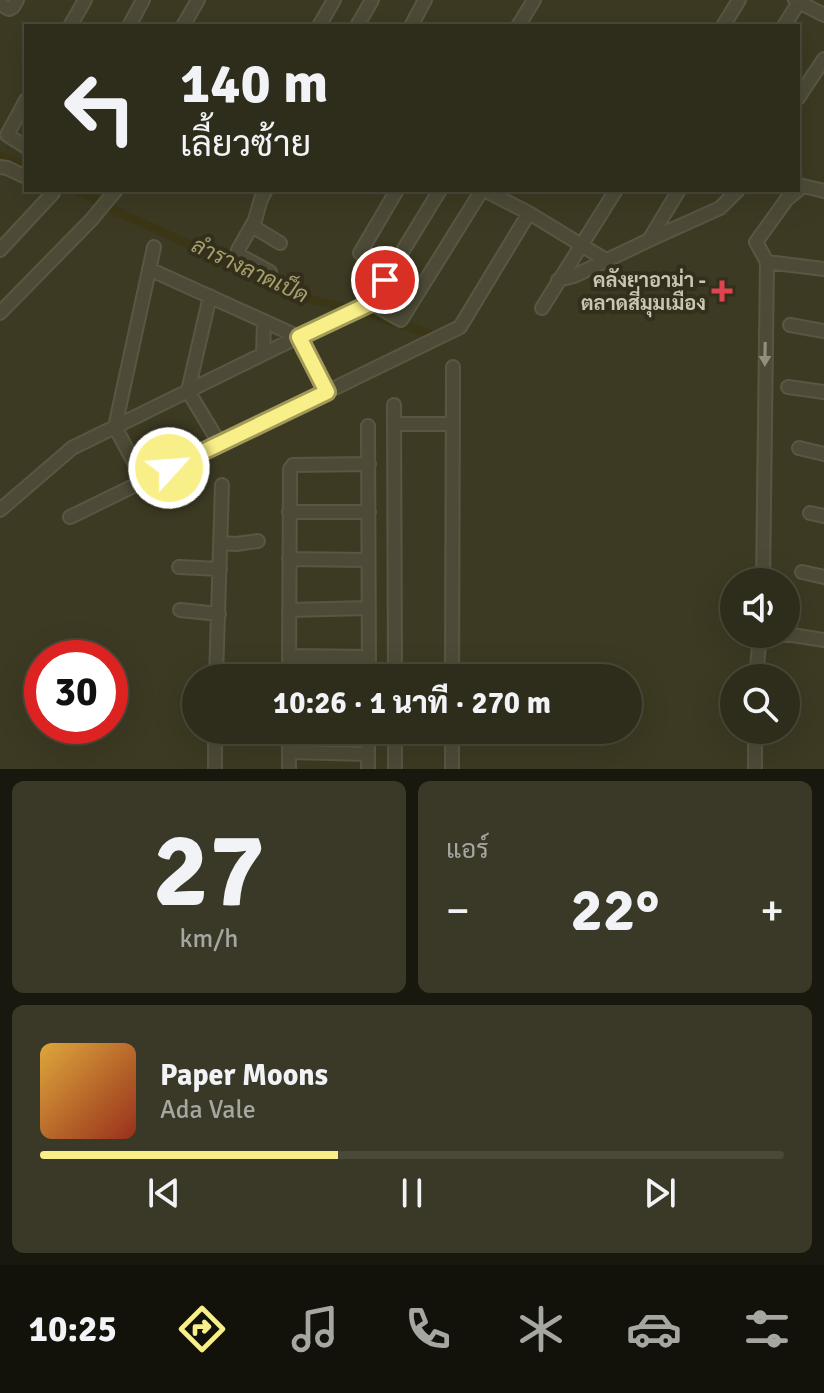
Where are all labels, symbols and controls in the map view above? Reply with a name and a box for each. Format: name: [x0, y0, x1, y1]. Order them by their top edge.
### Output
text: 140 m: [180, 49, 328, 118]
icon: left: [48, 56, 152, 160]
text: เลี้ยวซ้าย: [180, 122, 311, 167]
water label: ลำรางลาดเป็ด: [187, 229, 313, 309]
pin: [351, 246, 419, 314]
icon: arrive: [363, 258, 407, 302]
place label: คลังยาอาม่า - ตลาดสี่มุมเมือง: [581, 267, 706, 318]
marker: คลังยาอาม่า - ตลาดสี่มุมเมือง: [713, 282, 731, 300]
one-way arrow: [759, 342, 771, 367]
position arrow: [127, 426, 211, 510]
map controls: [720, 568, 800, 744]
button: sound: [720, 568, 800, 648]
speed limit sign: 30: [24, 640, 128, 744]
button: search: [720, 664, 800, 744]
text: 10:26 · 1 นาที · 270 m: [273, 685, 551, 722]
text: 27: [153, 807, 265, 935]
text: แอร์: [446, 834, 489, 866]
text: 22°: [571, 874, 659, 948]
text: −: [446, 884, 470, 938]
text: +: [760, 884, 784, 938]
text: km/h: [180, 923, 238, 955]
text: Paper Moons: [160, 1057, 328, 1094]
text: Ada Vale: [160, 1094, 256, 1126]
icon: previous: [142, 1171, 186, 1215]
icon: pause: [390, 1171, 434, 1215]
icon: next: [638, 1171, 682, 1215]
icon: directions: [174, 1301, 230, 1357]
icon: music: [287, 1301, 343, 1357]
icon: phone: [400, 1301, 456, 1357]
icon: climate: [513, 1301, 569, 1357]
icon: car: [626, 1301, 682, 1357]
icon: filters: [739, 1301, 795, 1357]
text: 10:25: [29, 1307, 117, 1352]

